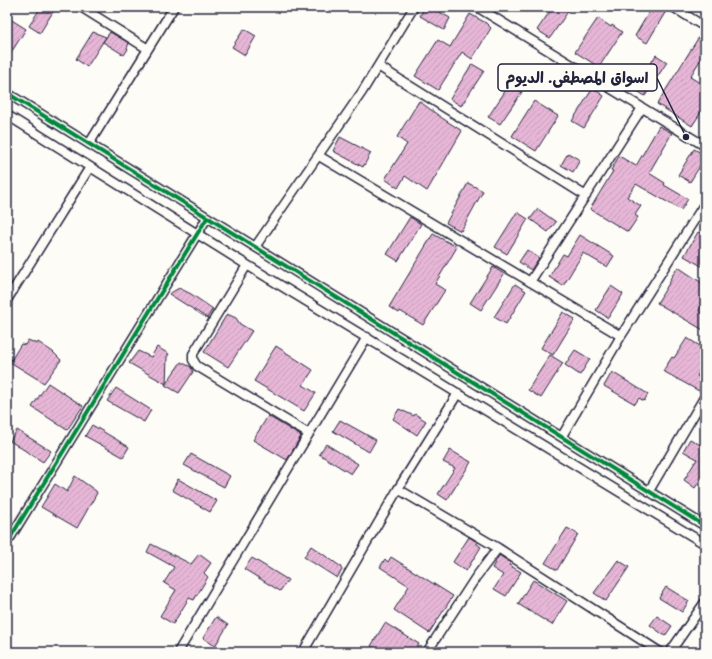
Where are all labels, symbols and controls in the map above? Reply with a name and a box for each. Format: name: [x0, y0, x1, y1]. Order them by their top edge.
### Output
callout: اسواق المصطفى. الديوم: [498, 64, 657, 91]
text: اسواق المصطفى. الديوم: [506, 65, 649, 89]

